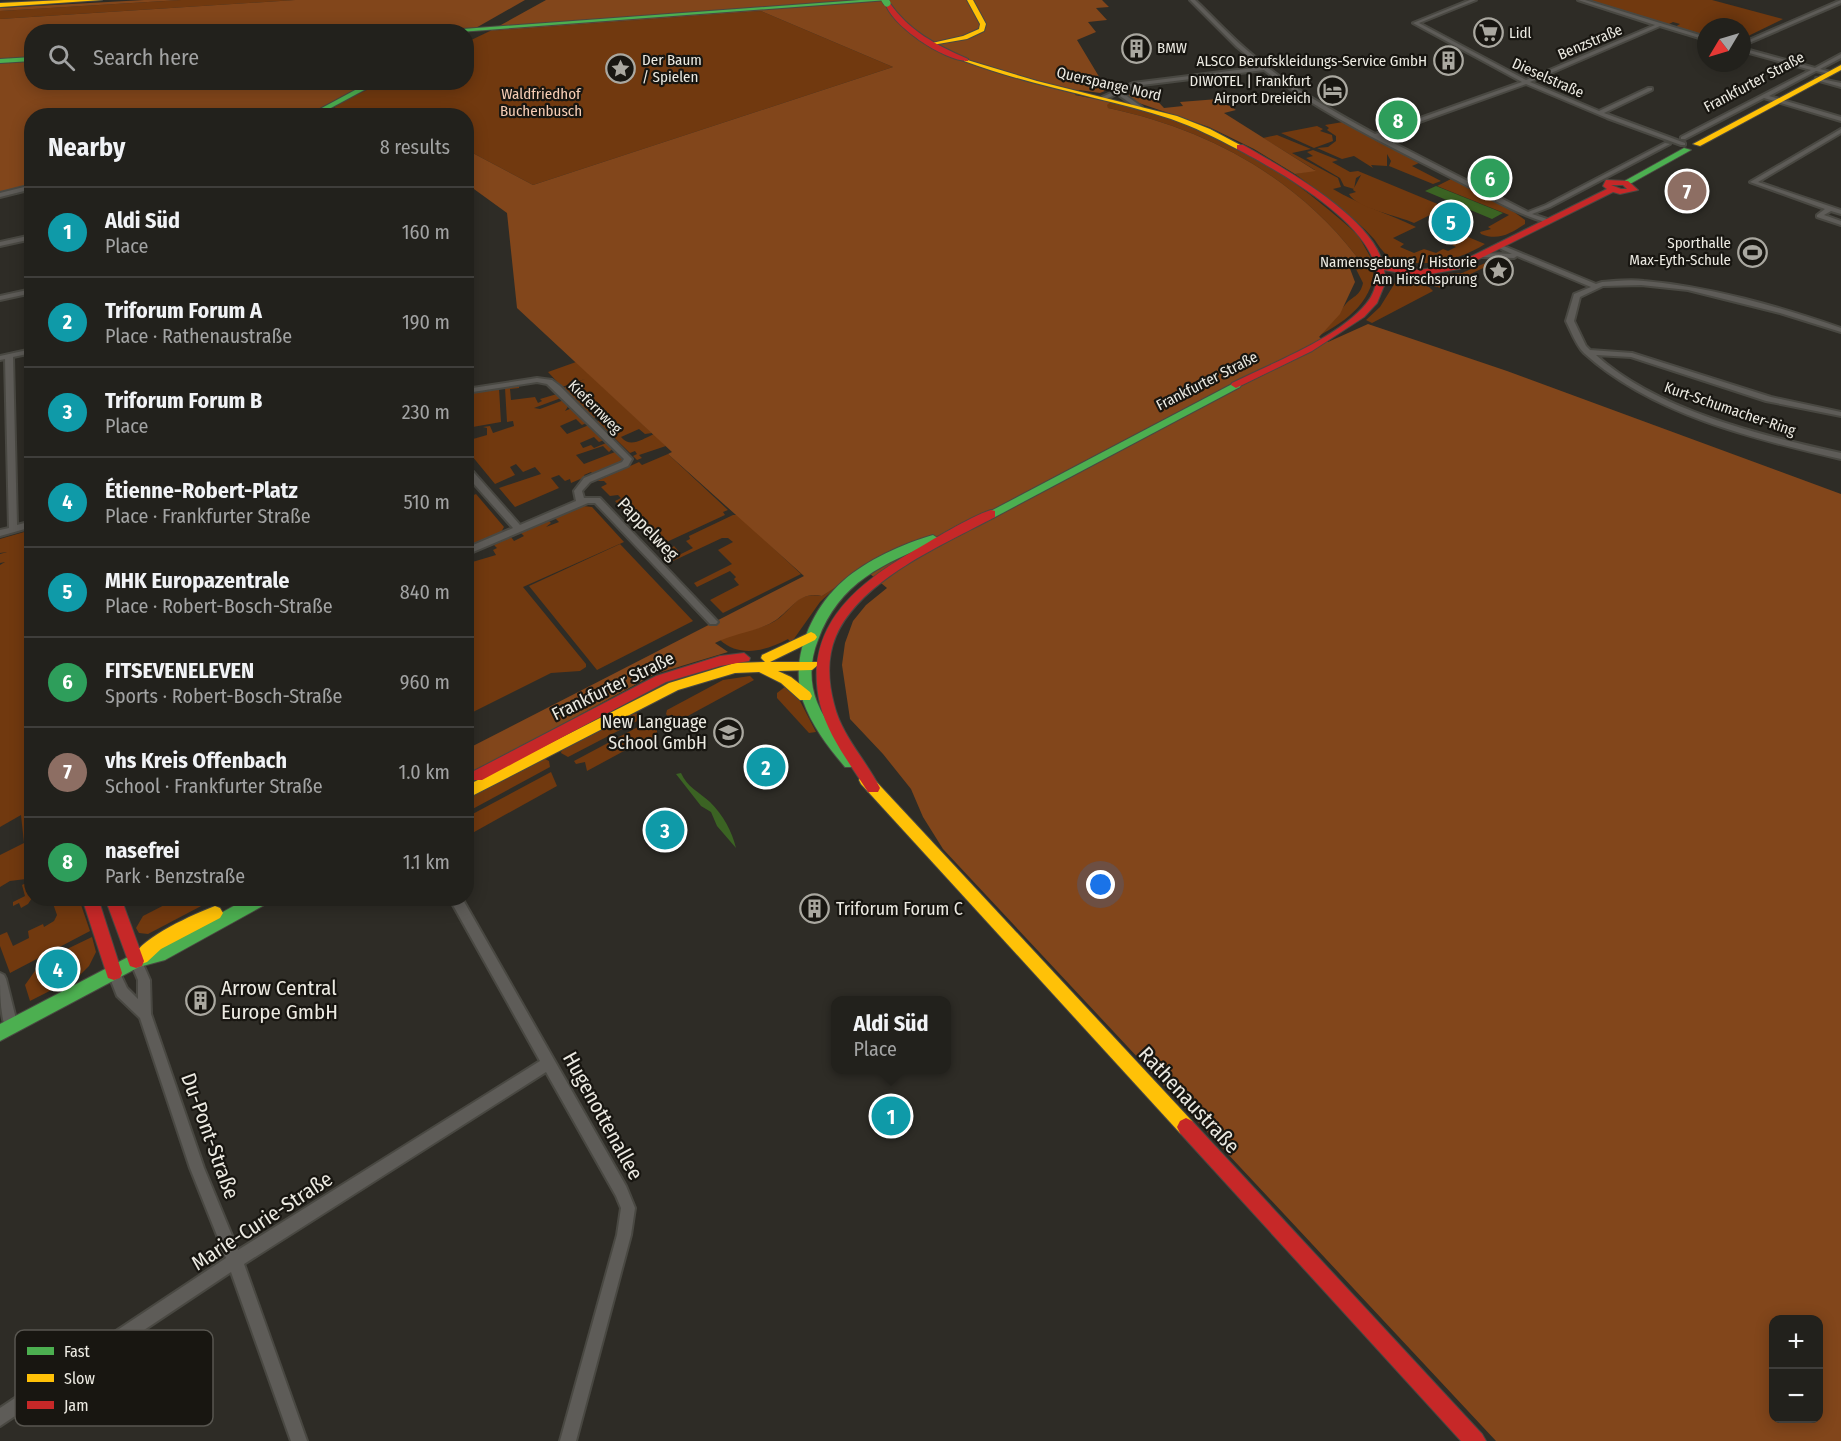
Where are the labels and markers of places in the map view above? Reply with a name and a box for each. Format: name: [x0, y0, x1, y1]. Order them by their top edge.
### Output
supermarket icon: Lidl: [1472, 17, 1504, 49]
place label: Lidl: [1509, 24, 1531, 42]
building icon: BMW: [1120, 32, 1152, 64]
place label: BMW: [1157, 39, 1187, 57]
building icon: ALSCO Berufskleidungs-Service GmbH: [1432, 45, 1464, 77]
place label: Der Baum / Spielen: [642, 51, 702, 86]
place label: ALSCO Berufskleidungs-Service GmbH: [1197, 52, 1427, 70]
place icon: Der Baum / Spielen: [605, 53, 637, 85]
place label: DIWOTEL | Frankfurt Airport Dreieich: [1190, 72, 1311, 107]
hotel icon: DIWOTEL | Frankfurt Airport Dreieich: [1316, 74, 1348, 106]
pin: 8: [1378, 98, 1418, 142]
pin: 6: [1470, 156, 1510, 201]
pin: 7: [1668, 168, 1706, 213]
pin: 5: [1432, 200, 1470, 244]
place label: Sporthalle Max-Eyth-Schule: [1629, 234, 1731, 269]
sports icon: Sporthalle Max-Eyth-Schule: [1736, 236, 1768, 268]
place label: Namensgebung / Historie Am Hirschsprung: [1320, 253, 1477, 288]
place icon: Namensgebung / Historie Am Hirschsprung: [1482, 255, 1514, 287]
place label: New Language School GmbH: [602, 711, 707, 754]
school or university icon: New Language School GmbH: [712, 716, 744, 748]
pin: 2: [746, 744, 786, 789]
pin: 3: [646, 808, 684, 852]
building icon: Triforum Forum C: [799, 893, 831, 925]
place label: Triforum Forum C: [836, 898, 963, 920]
pin: 4: [38, 946, 78, 992]
place label: Arrow Central Europe GmbH: [221, 975, 338, 1025]
building icon: Arrow Central Europe GmbH: [184, 984, 216, 1016]
pin: 1: [872, 1094, 910, 1138]

